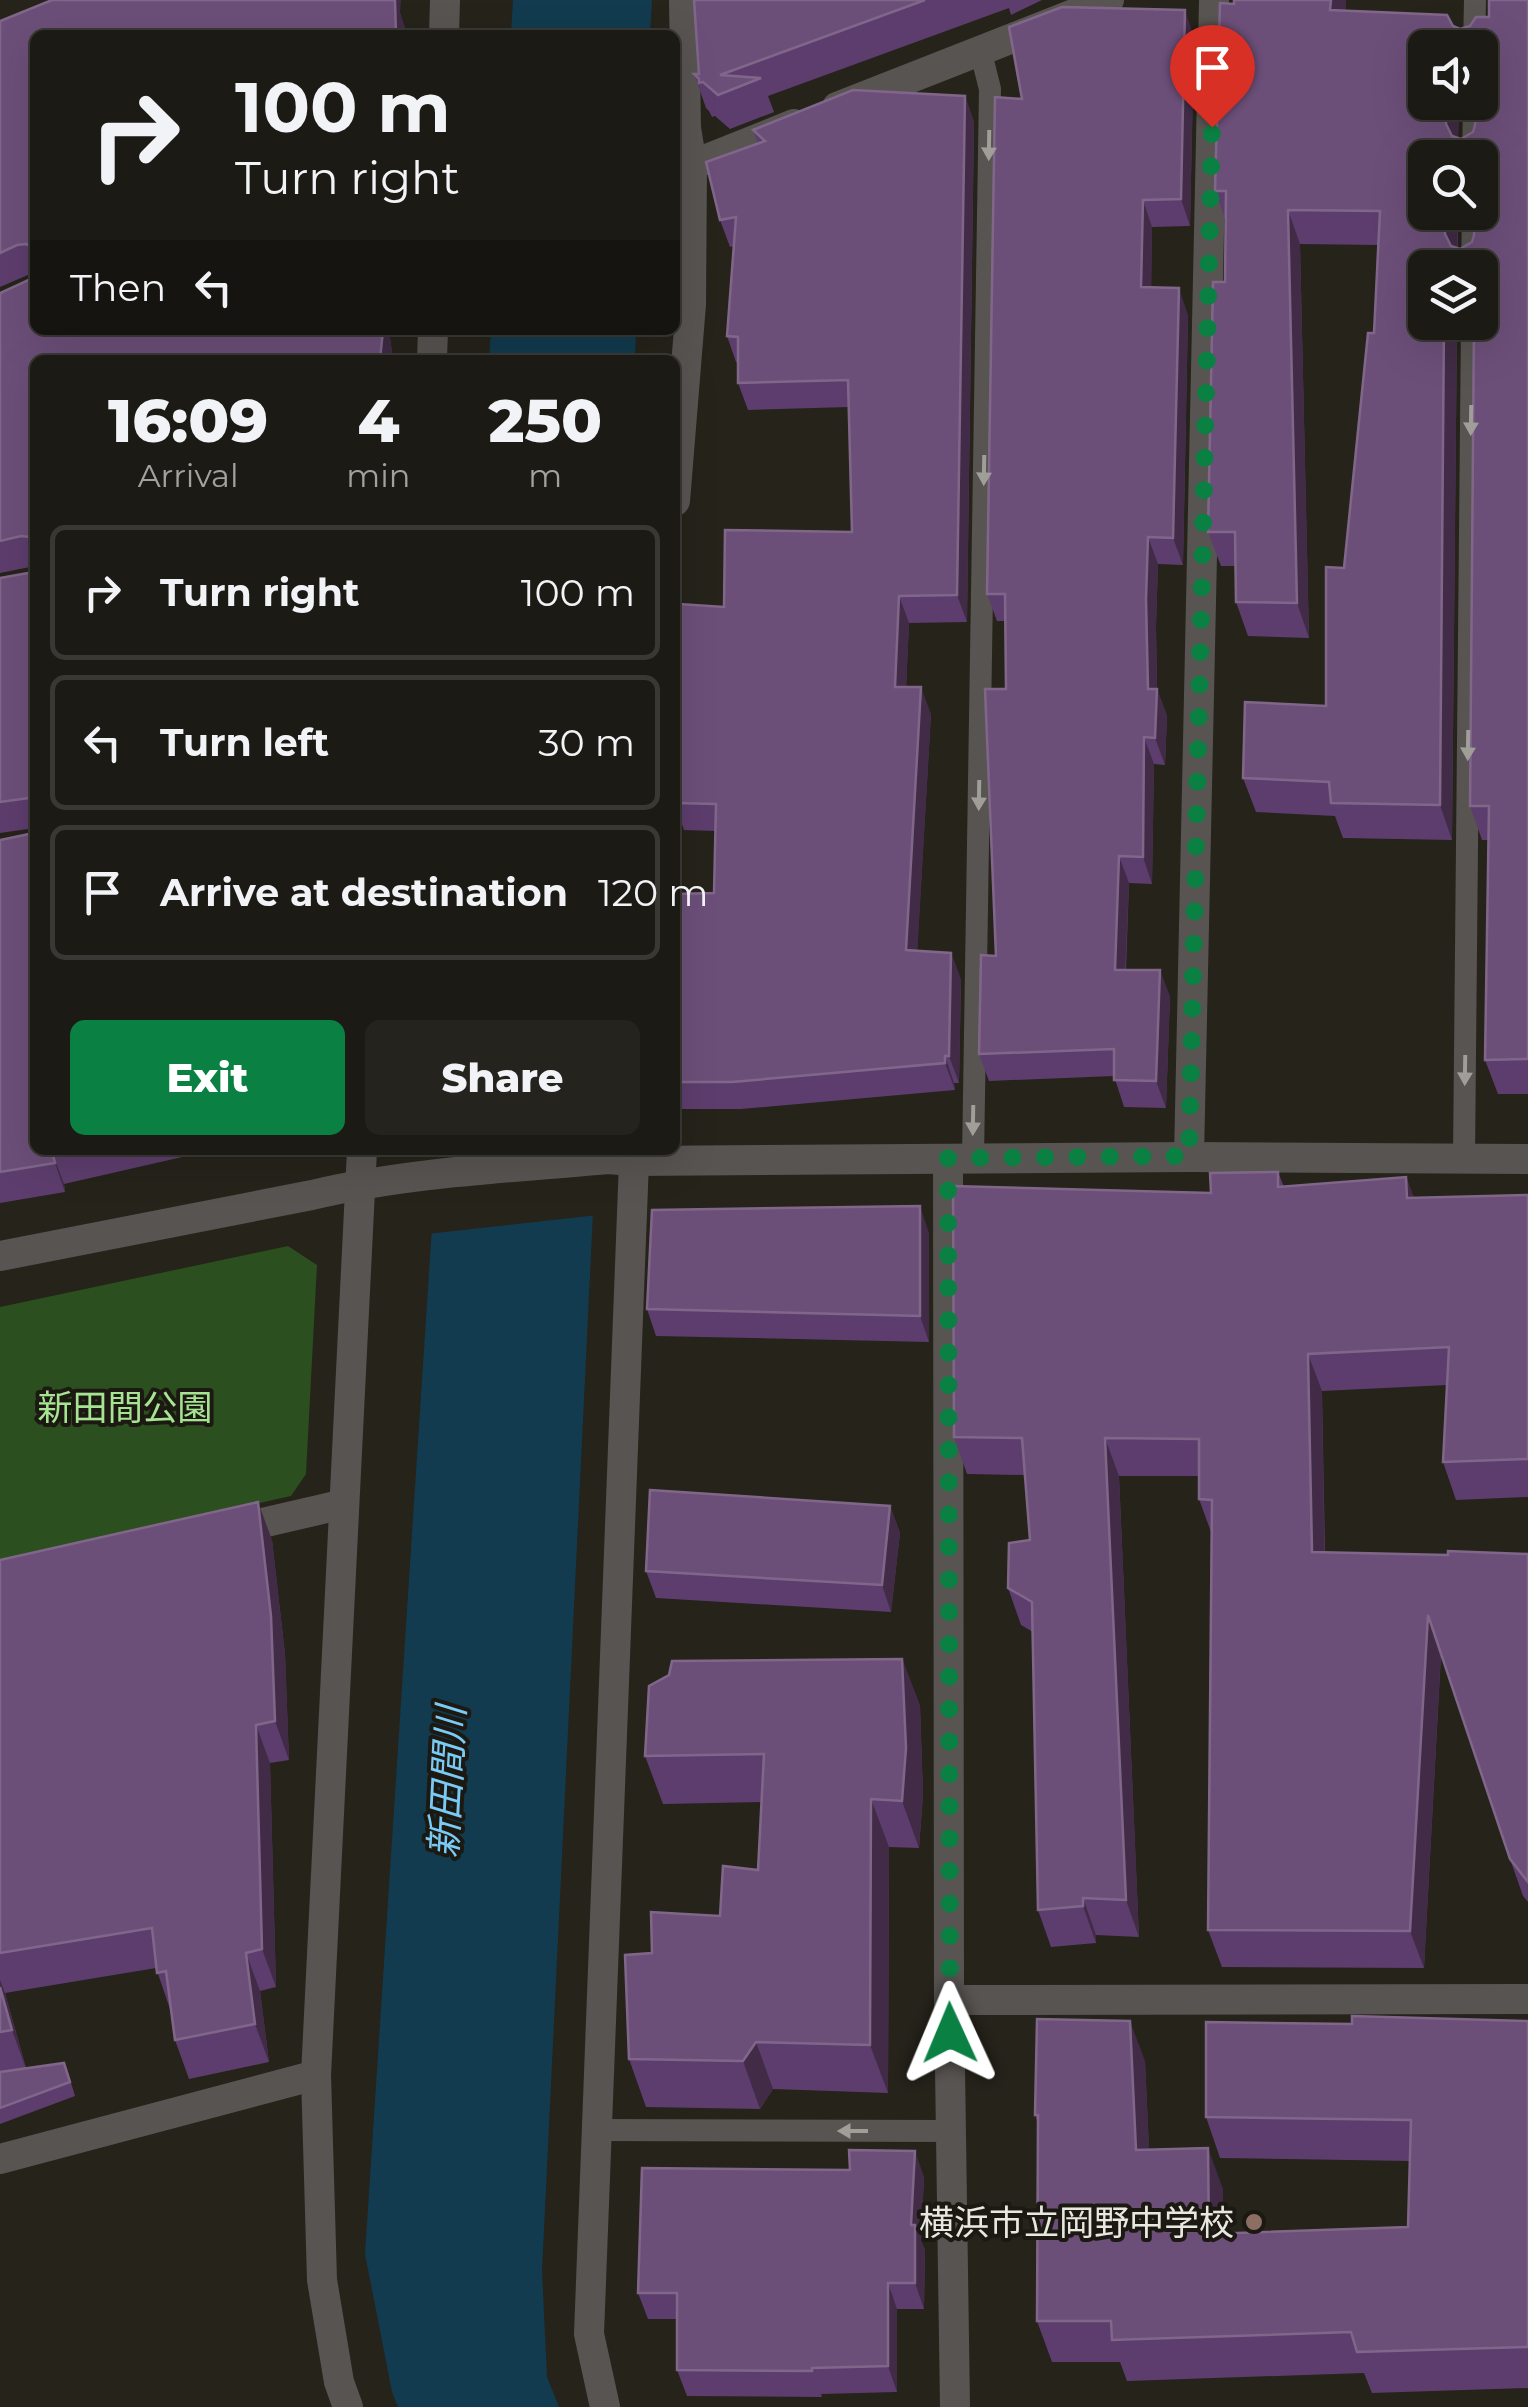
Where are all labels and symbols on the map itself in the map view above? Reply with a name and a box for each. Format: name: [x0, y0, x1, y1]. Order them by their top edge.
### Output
pin: [1170, 25, 1255, 128]
one-way arrow: [981, 130, 997, 162]
one-way arrow: [1463, 404, 1479, 436]
one-way arrow: [976, 455, 992, 487]
one-way arrow: [1460, 729, 1476, 761]
one-way arrow: [970, 780, 986, 812]
one-way arrow: [1457, 1054, 1473, 1086]
one-way arrow: [965, 1105, 981, 1137]
park label: 新田間公園: [37, 1386, 213, 1429]
water label: 新田間川: [420, 1701, 475, 1859]
position arrow: [898, 1981, 1002, 2085]
one-way arrow: [837, 2123, 869, 2139]
place label: 横浜市立岡野中学校: [919, 2201, 1234, 2244]
marker: 横浜市立岡野中学校: [1243, 2211, 1265, 2233]

